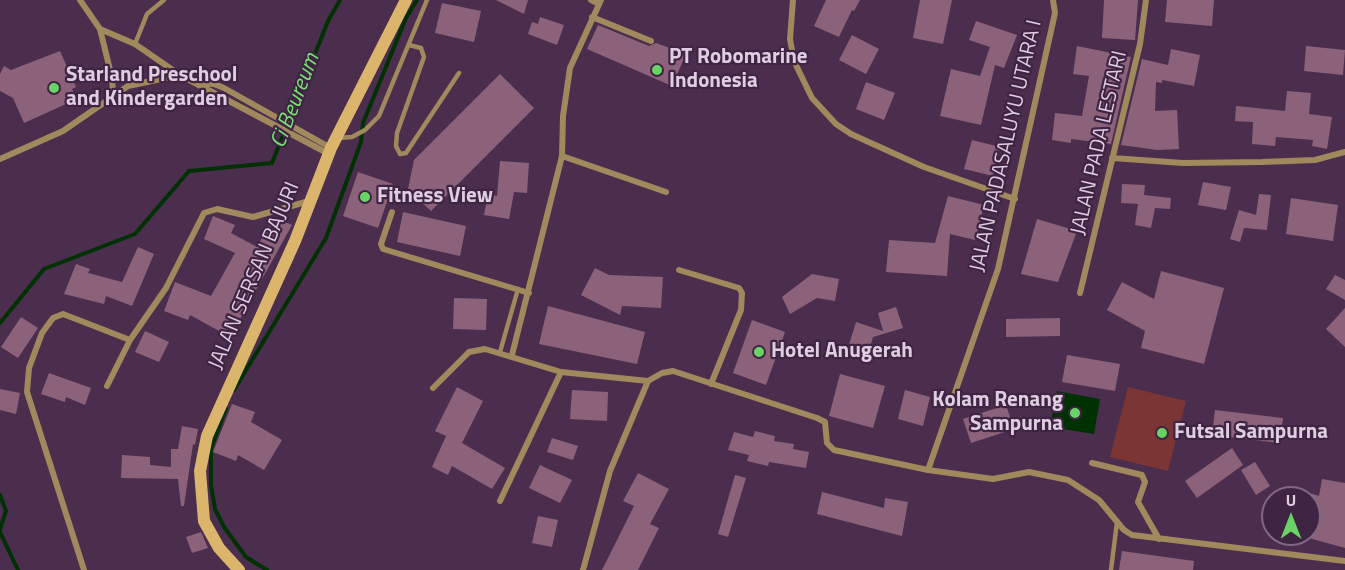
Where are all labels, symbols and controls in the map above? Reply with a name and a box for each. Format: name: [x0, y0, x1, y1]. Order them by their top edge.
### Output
street label: JALAN PADASALUYU UTARA I: [966, 18, 1048, 274]
place label: PT Robomarine Indonesia: [669, 45, 808, 95]
street label: JALAN PADA LESTARI: [1067, 48, 1133, 238]
water label: Ci Beureum: [266, 50, 326, 152]
place label: Starland Preschool and Kindergarden: [66, 63, 237, 113]
marker: PT Robomarine Indonesia: [650, 63, 664, 77]
marker: Starland Preschool and Kindergarden: [47, 81, 61, 95]
street label: JALAN SERSAN BAJURI: [204, 178, 306, 374]
place label: Fitness View: [377, 184, 493, 210]
marker: Fitness View: [358, 190, 372, 204]
place label: Hotel Anugerah: [771, 339, 913, 365]
marker: Hotel Anugerah: [752, 345, 766, 359]
place label: Kolam Renang Sampurna: [932, 388, 1063, 438]
marker: Kolam Renang Sampurna: [1068, 406, 1082, 420]
place label: Futsal Sampurna: [1174, 420, 1328, 446]
marker: Futsal Sampurna: [1155, 426, 1169, 440]
north arrow: [1261, 486, 1321, 546]
text: U: [1286, 488, 1296, 512]

